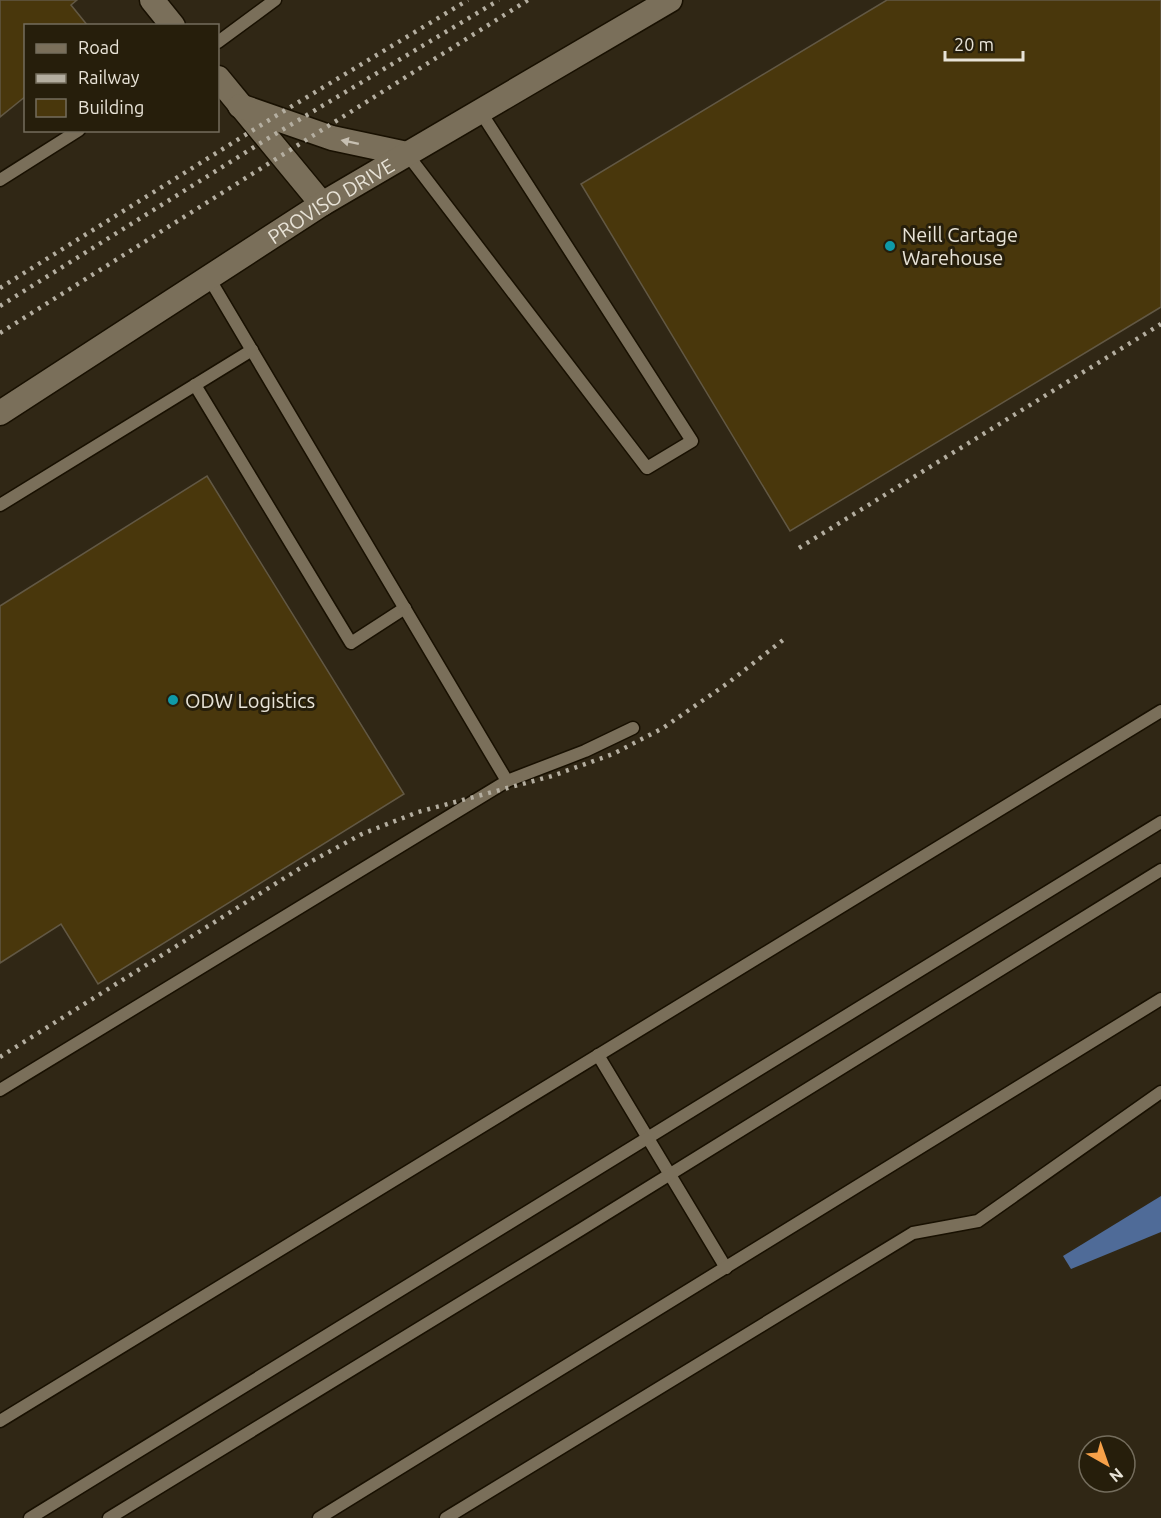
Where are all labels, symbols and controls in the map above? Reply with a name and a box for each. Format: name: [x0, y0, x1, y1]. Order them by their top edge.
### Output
legend: [24, 24, 219, 132]
scale bar: [945, 24, 1023, 62]
text: 20 m: [954, 34, 994, 54]
text: Road: [78, 37, 120, 57]
text: Railway: [78, 67, 140, 87]
text: Building: [78, 97, 144, 117]
one-way arrow: [340, 137, 359, 146]
street label: PROVISO DRIVE: [263, 153, 398, 248]
place label: Neill Cartage Warehouse: [902, 223, 1018, 269]
marker: Neill Cartage Warehouse: [883, 239, 897, 253]
place label: ODW Logistics: [185, 689, 315, 712]
marker: ODW Logistics: [166, 693, 180, 707]
north arrow: [1077, 1434, 1137, 1494]
text: N: [1106, 1465, 1127, 1486]

